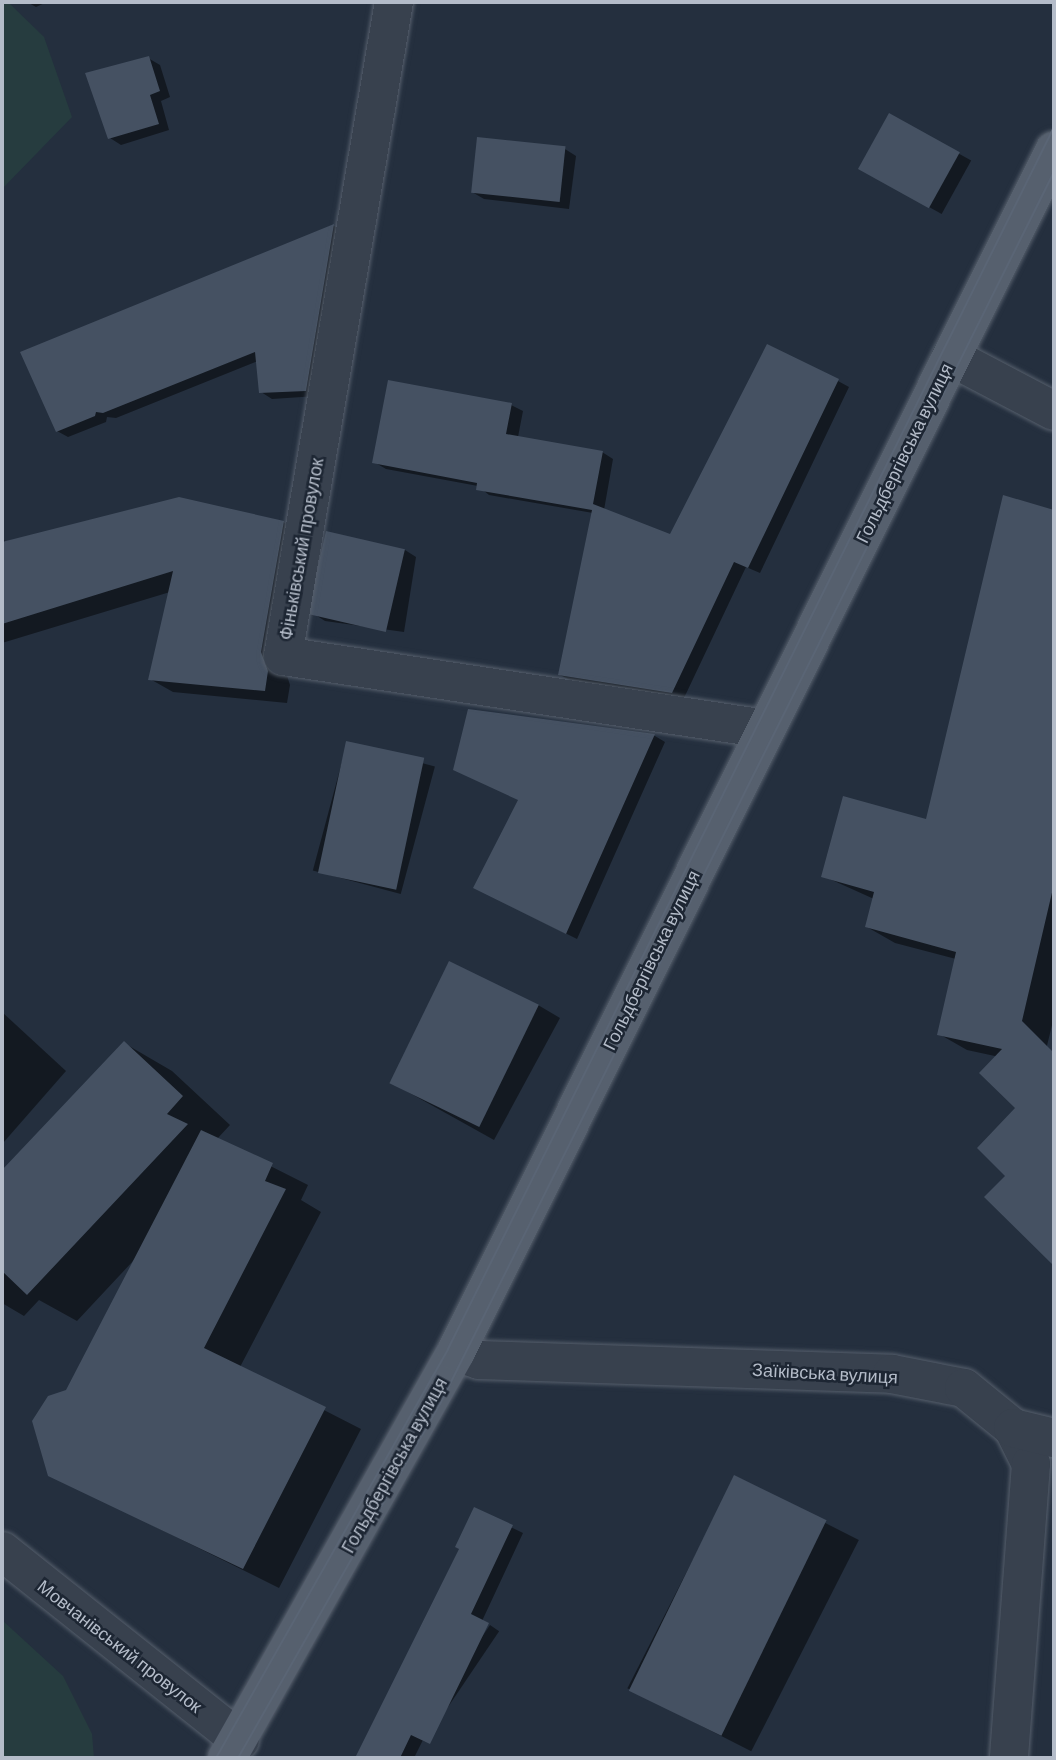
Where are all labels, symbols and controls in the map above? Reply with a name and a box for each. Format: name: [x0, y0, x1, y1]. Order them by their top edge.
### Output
street label: Гольдбергівська вулиця: [851, 360, 957, 546]
street label: Фіньківський провулок: [274, 456, 328, 642]
street label: Гольдбергівська вулиця: [598, 867, 704, 1053]
street label: Заїківська вулиця: [752, 1358, 898, 1388]
street label: Гольдбергівська вулиця: [337, 1374, 451, 1556]
street label: Мовчанівський провулок: [33, 1575, 207, 1717]

